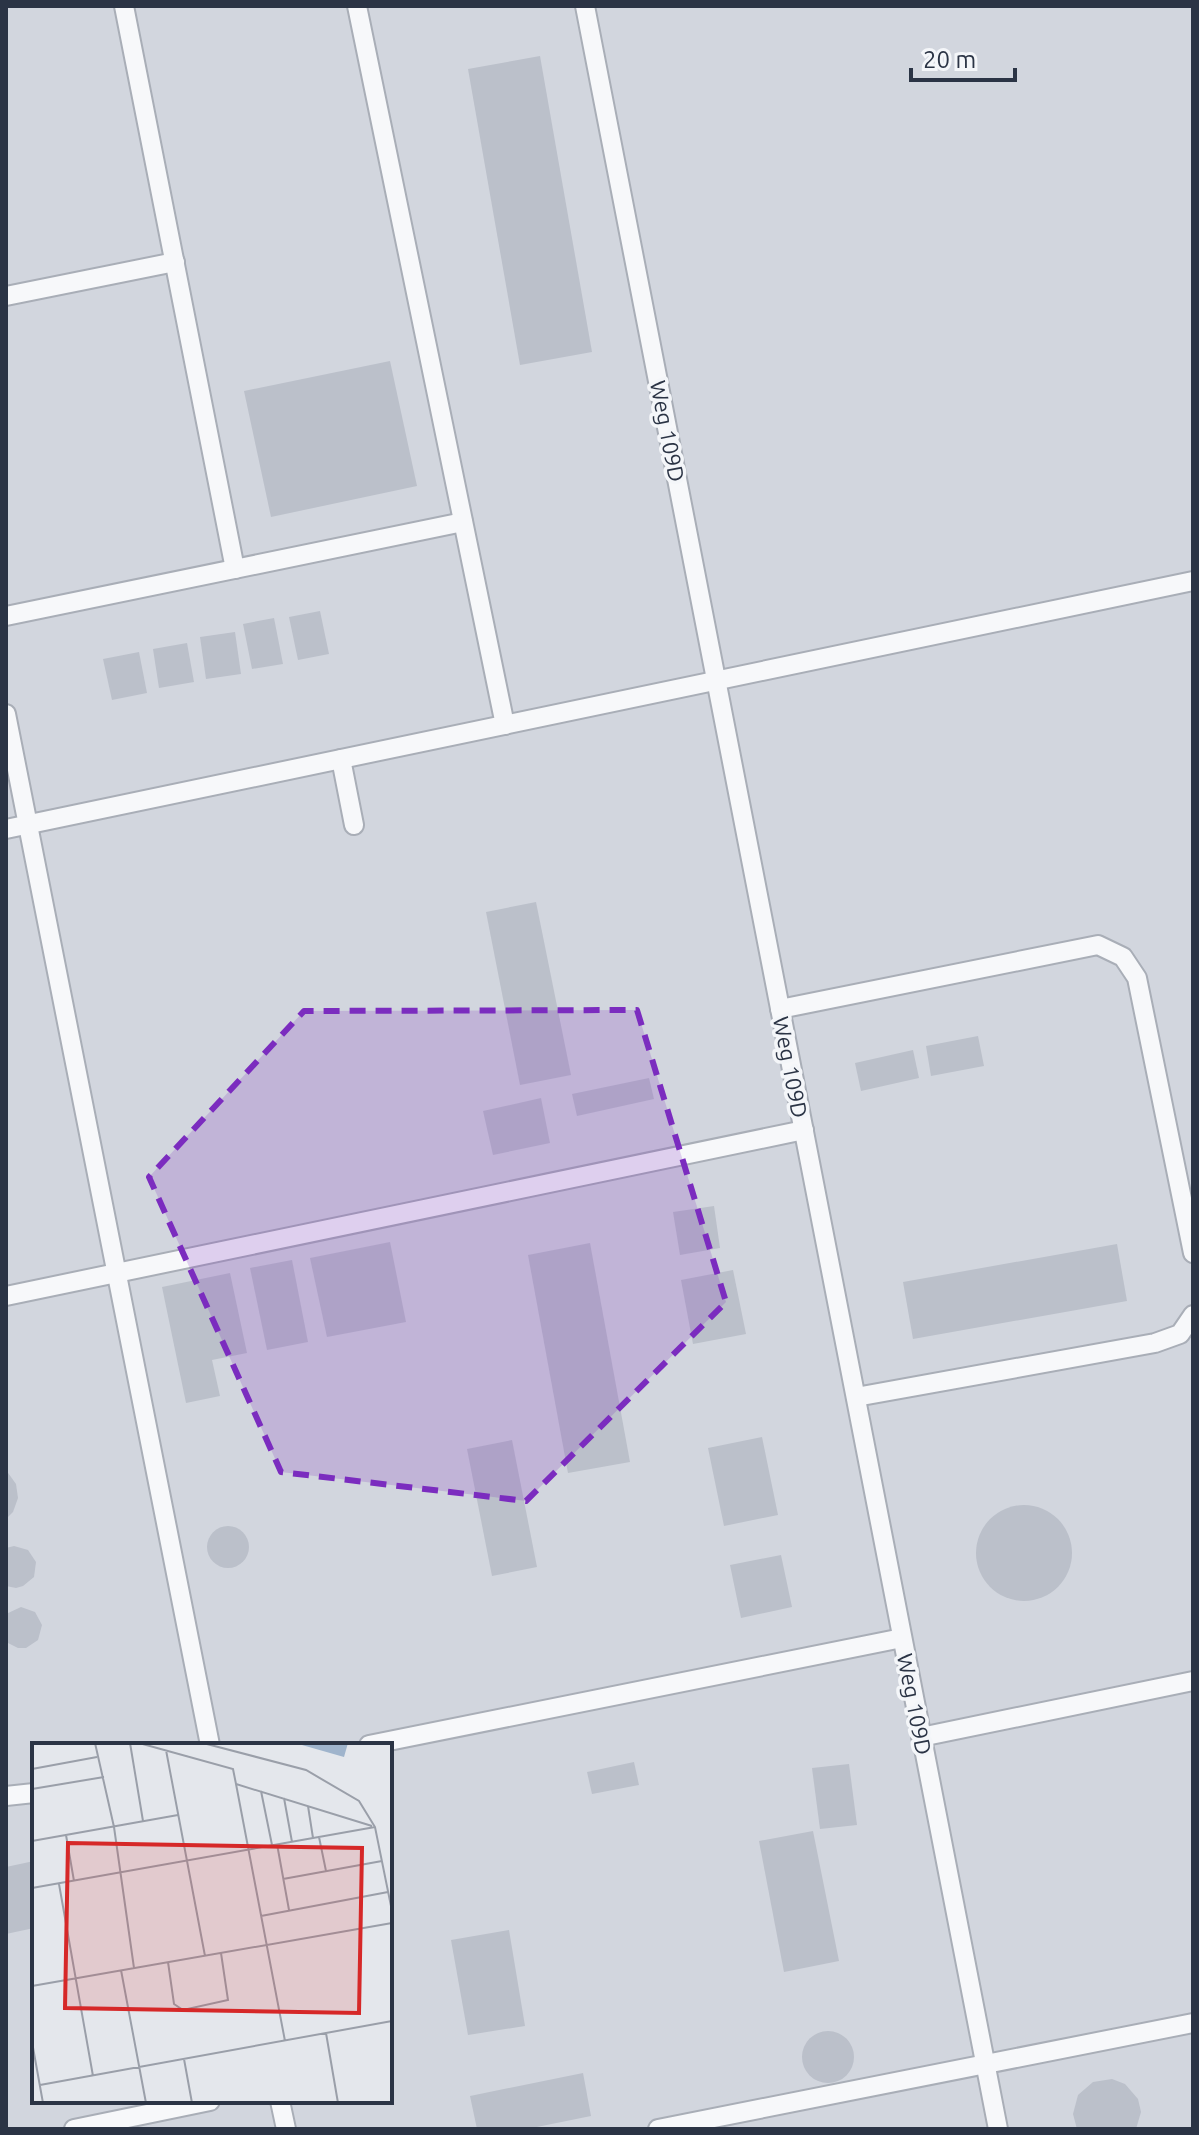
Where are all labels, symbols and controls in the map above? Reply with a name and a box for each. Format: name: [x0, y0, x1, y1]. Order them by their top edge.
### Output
scale bar: [911, 32, 1015, 82]
text: 20 m: [923, 46, 976, 73]
street label: Weg 109D: [646, 378, 690, 484]
street label: Weg 109D: [769, 1014, 813, 1120]
street label: Weg 109D: [893, 1651, 937, 1757]
inset map: [32, 1743, 392, 2103]

